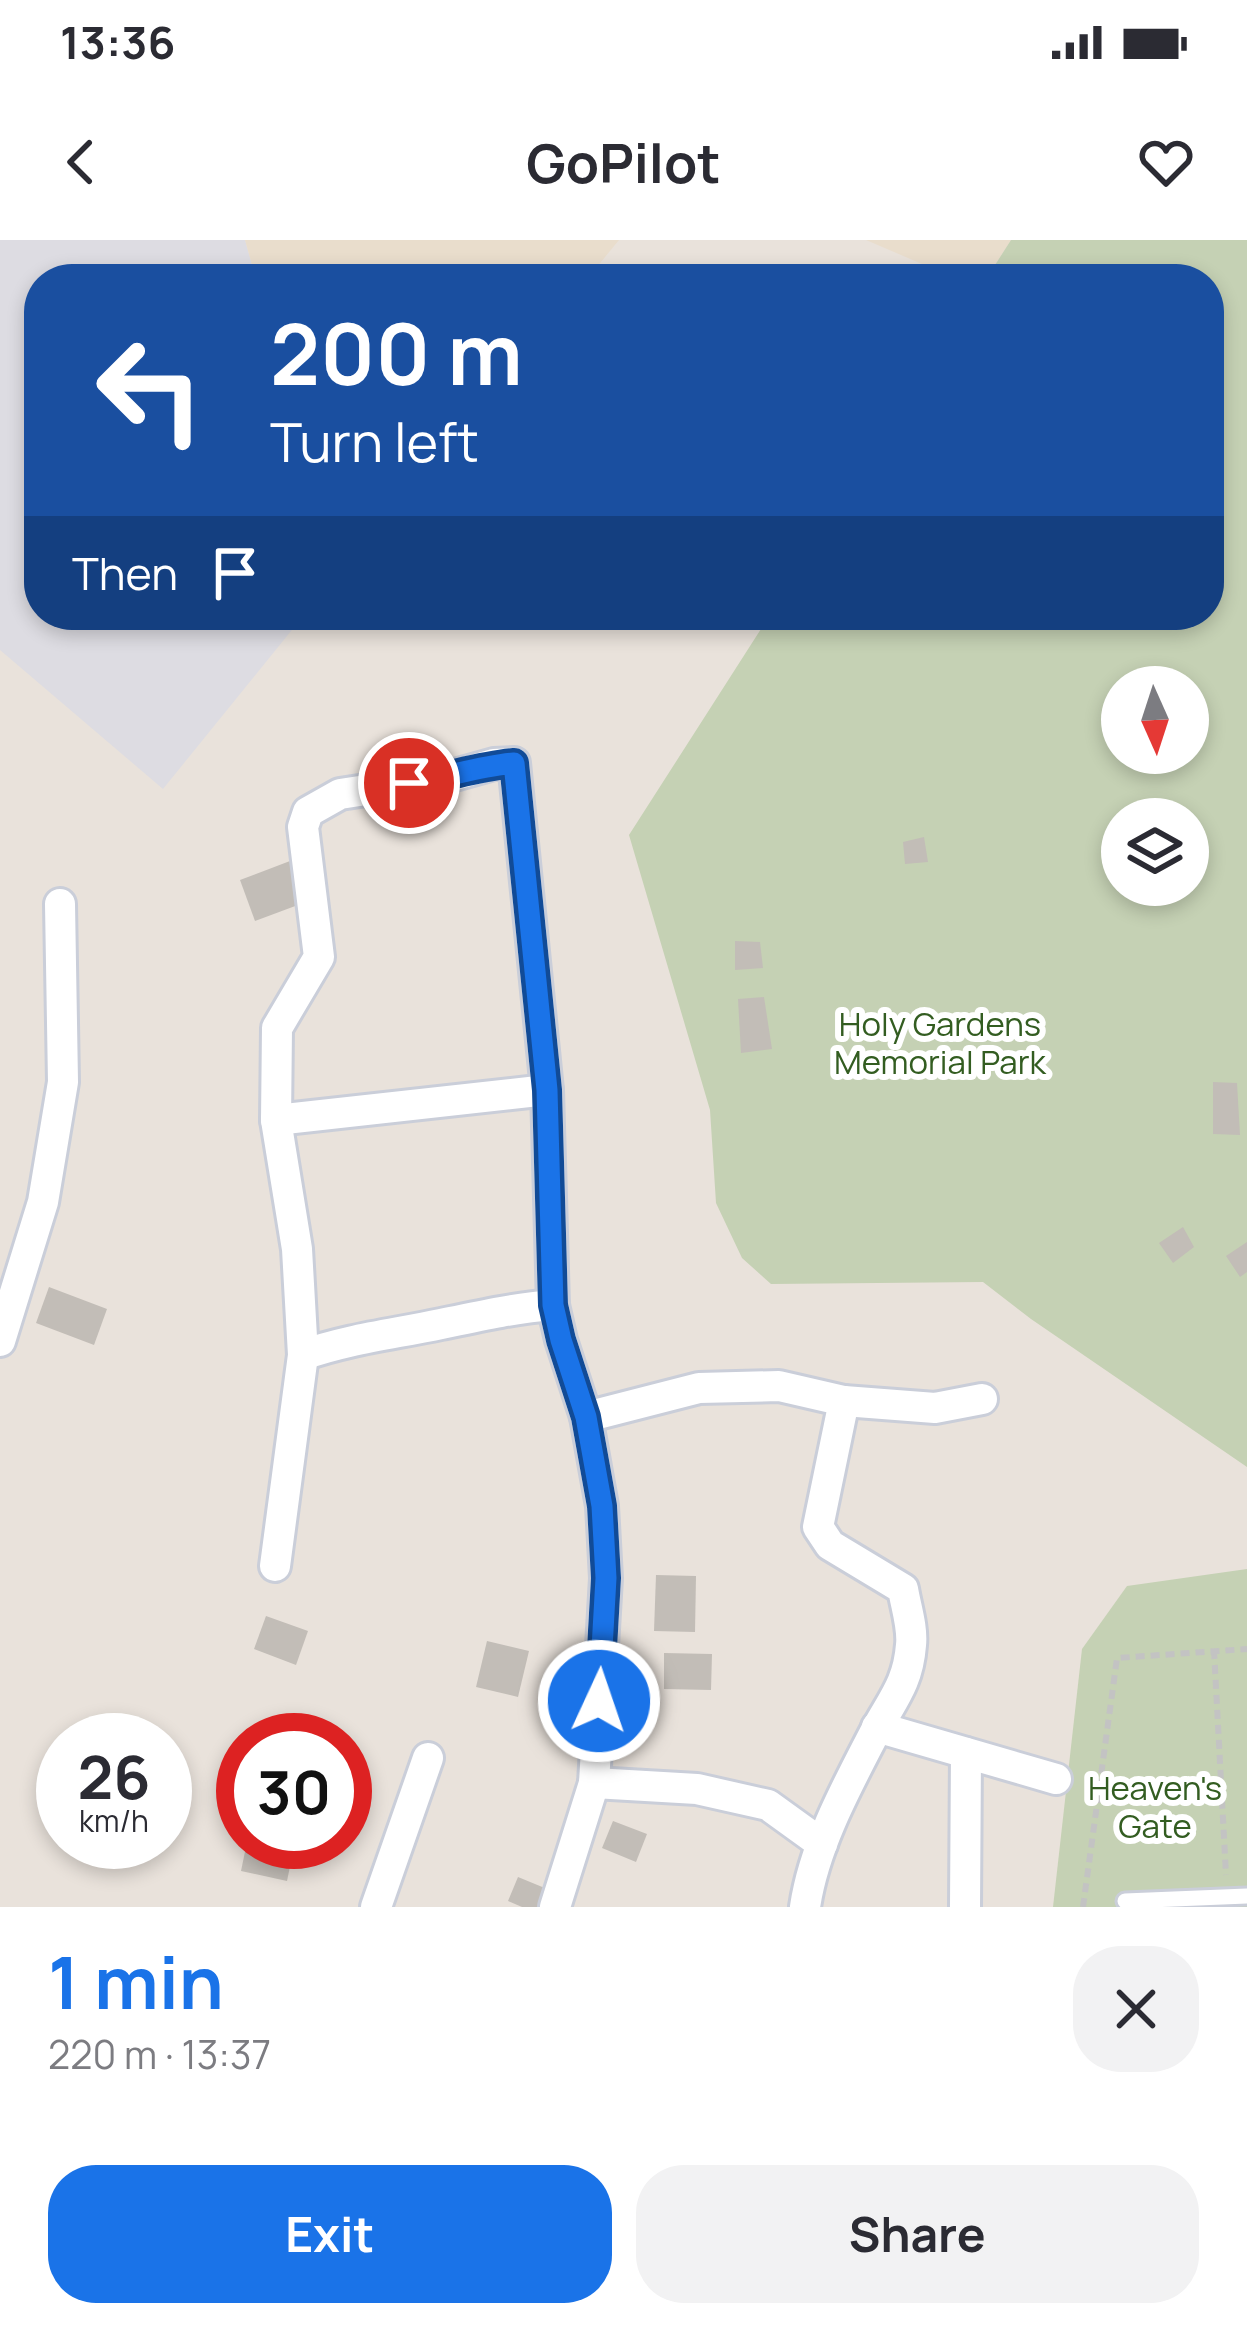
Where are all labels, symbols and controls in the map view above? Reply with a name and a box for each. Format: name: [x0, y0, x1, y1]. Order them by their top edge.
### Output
text: 13:36: [60, 11, 175, 73]
text: GoPilot: [526, 125, 721, 199]
icon: back: [48, 129, 114, 195]
icon: heart: [1133, 129, 1199, 195]
text: 200 m: [270, 295, 523, 410]
icon: left: [72, 312, 228, 468]
text: Turn left: [270, 404, 479, 478]
icon: arrive: [202, 540, 268, 606]
text: Then: [72, 542, 178, 604]
north arrow: [1101, 666, 1209, 774]
map controls: [1101, 666, 1209, 906]
pin: [358, 732, 460, 834]
icon: arrive: [376, 750, 442, 816]
button: layers: [1101, 798, 1209, 906]
park label: Holy Gardens Memorial Park: [834, 1001, 1048, 1084]
position arrow: [536, 1638, 662, 1764]
speed limit sign: 30: [216, 1713, 372, 1869]
text: 26: [77, 1735, 151, 1817]
park label: Heaven's Gate: [1088, 1765, 1222, 1848]
text: km/h: [79, 1800, 149, 1841]
text: 1 min: [48, 1932, 224, 2031]
button: close: [1073, 1946, 1199, 2072]
text: 220 m · 13:37: [48, 2027, 271, 2081]
button: Exit: [48, 2165, 612, 2303]
button: Share: [636, 2165, 1199, 2303]

